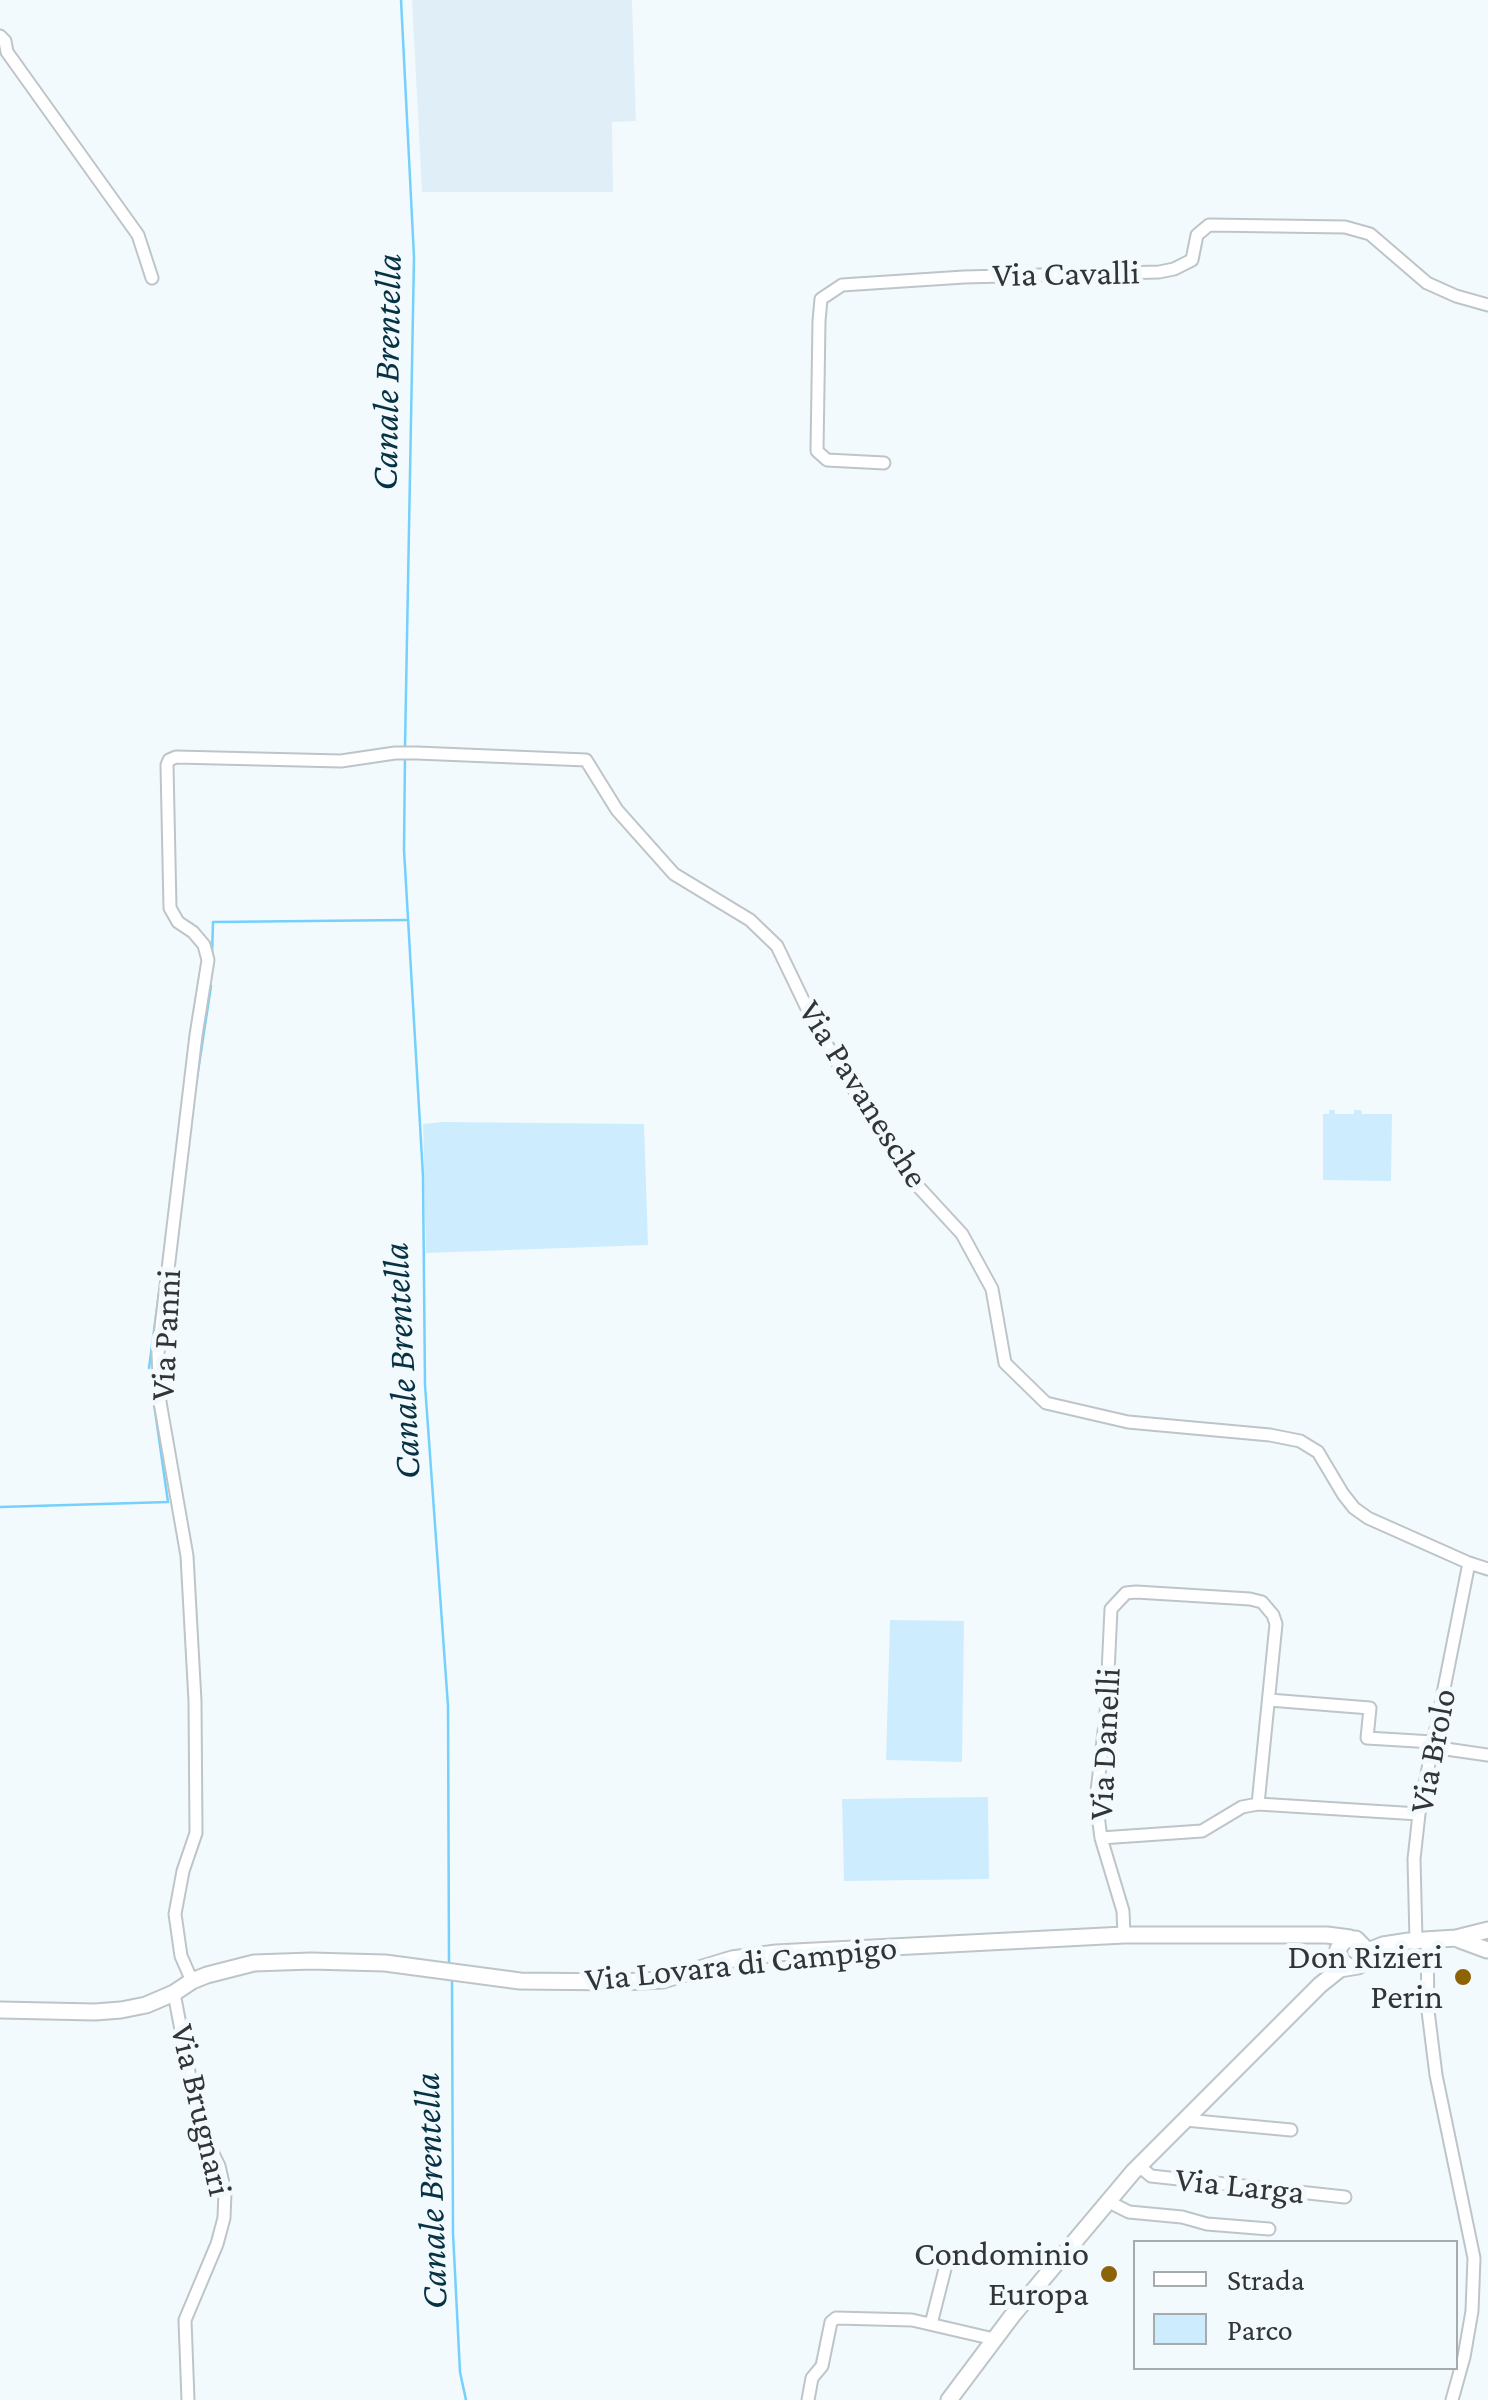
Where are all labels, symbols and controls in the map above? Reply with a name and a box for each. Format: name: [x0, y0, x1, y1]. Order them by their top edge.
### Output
street label: Via Cavalli: [992, 252, 1140, 296]
water label: Canale Brentella: [362, 253, 412, 491]
street label: Via Pavanesche: [789, 993, 937, 1195]
water label: Canale Brentella: [373, 1241, 431, 1481]
street label: Via Panni: [142, 1268, 190, 1402]
street label: Via Danelli: [1080, 1667, 1130, 1821]
street label: Via Brolo: [1400, 1685, 1466, 1817]
street label: Via Lovara di Campigo: [583, 1927, 899, 2001]
place label: Don Rizieri Perin: [1287, 1936, 1443, 2018]
marker: Don Rizieri Perin: [1452, 1966, 1474, 1988]
street label: Via Brugnari: [161, 2020, 241, 2200]
water label: Canale Brentella: [404, 2072, 458, 2310]
street label: Via Larga: [1173, 2158, 1307, 2214]
place label: Condominio Europa: [914, 2233, 1089, 2315]
legend: [1133, 2240, 1458, 2370]
marker: Condominio Europa: [1098, 2263, 1120, 2285]
text: Strada: [1227, 2263, 1305, 2296]
text: Parco: [1227, 2313, 1293, 2346]

